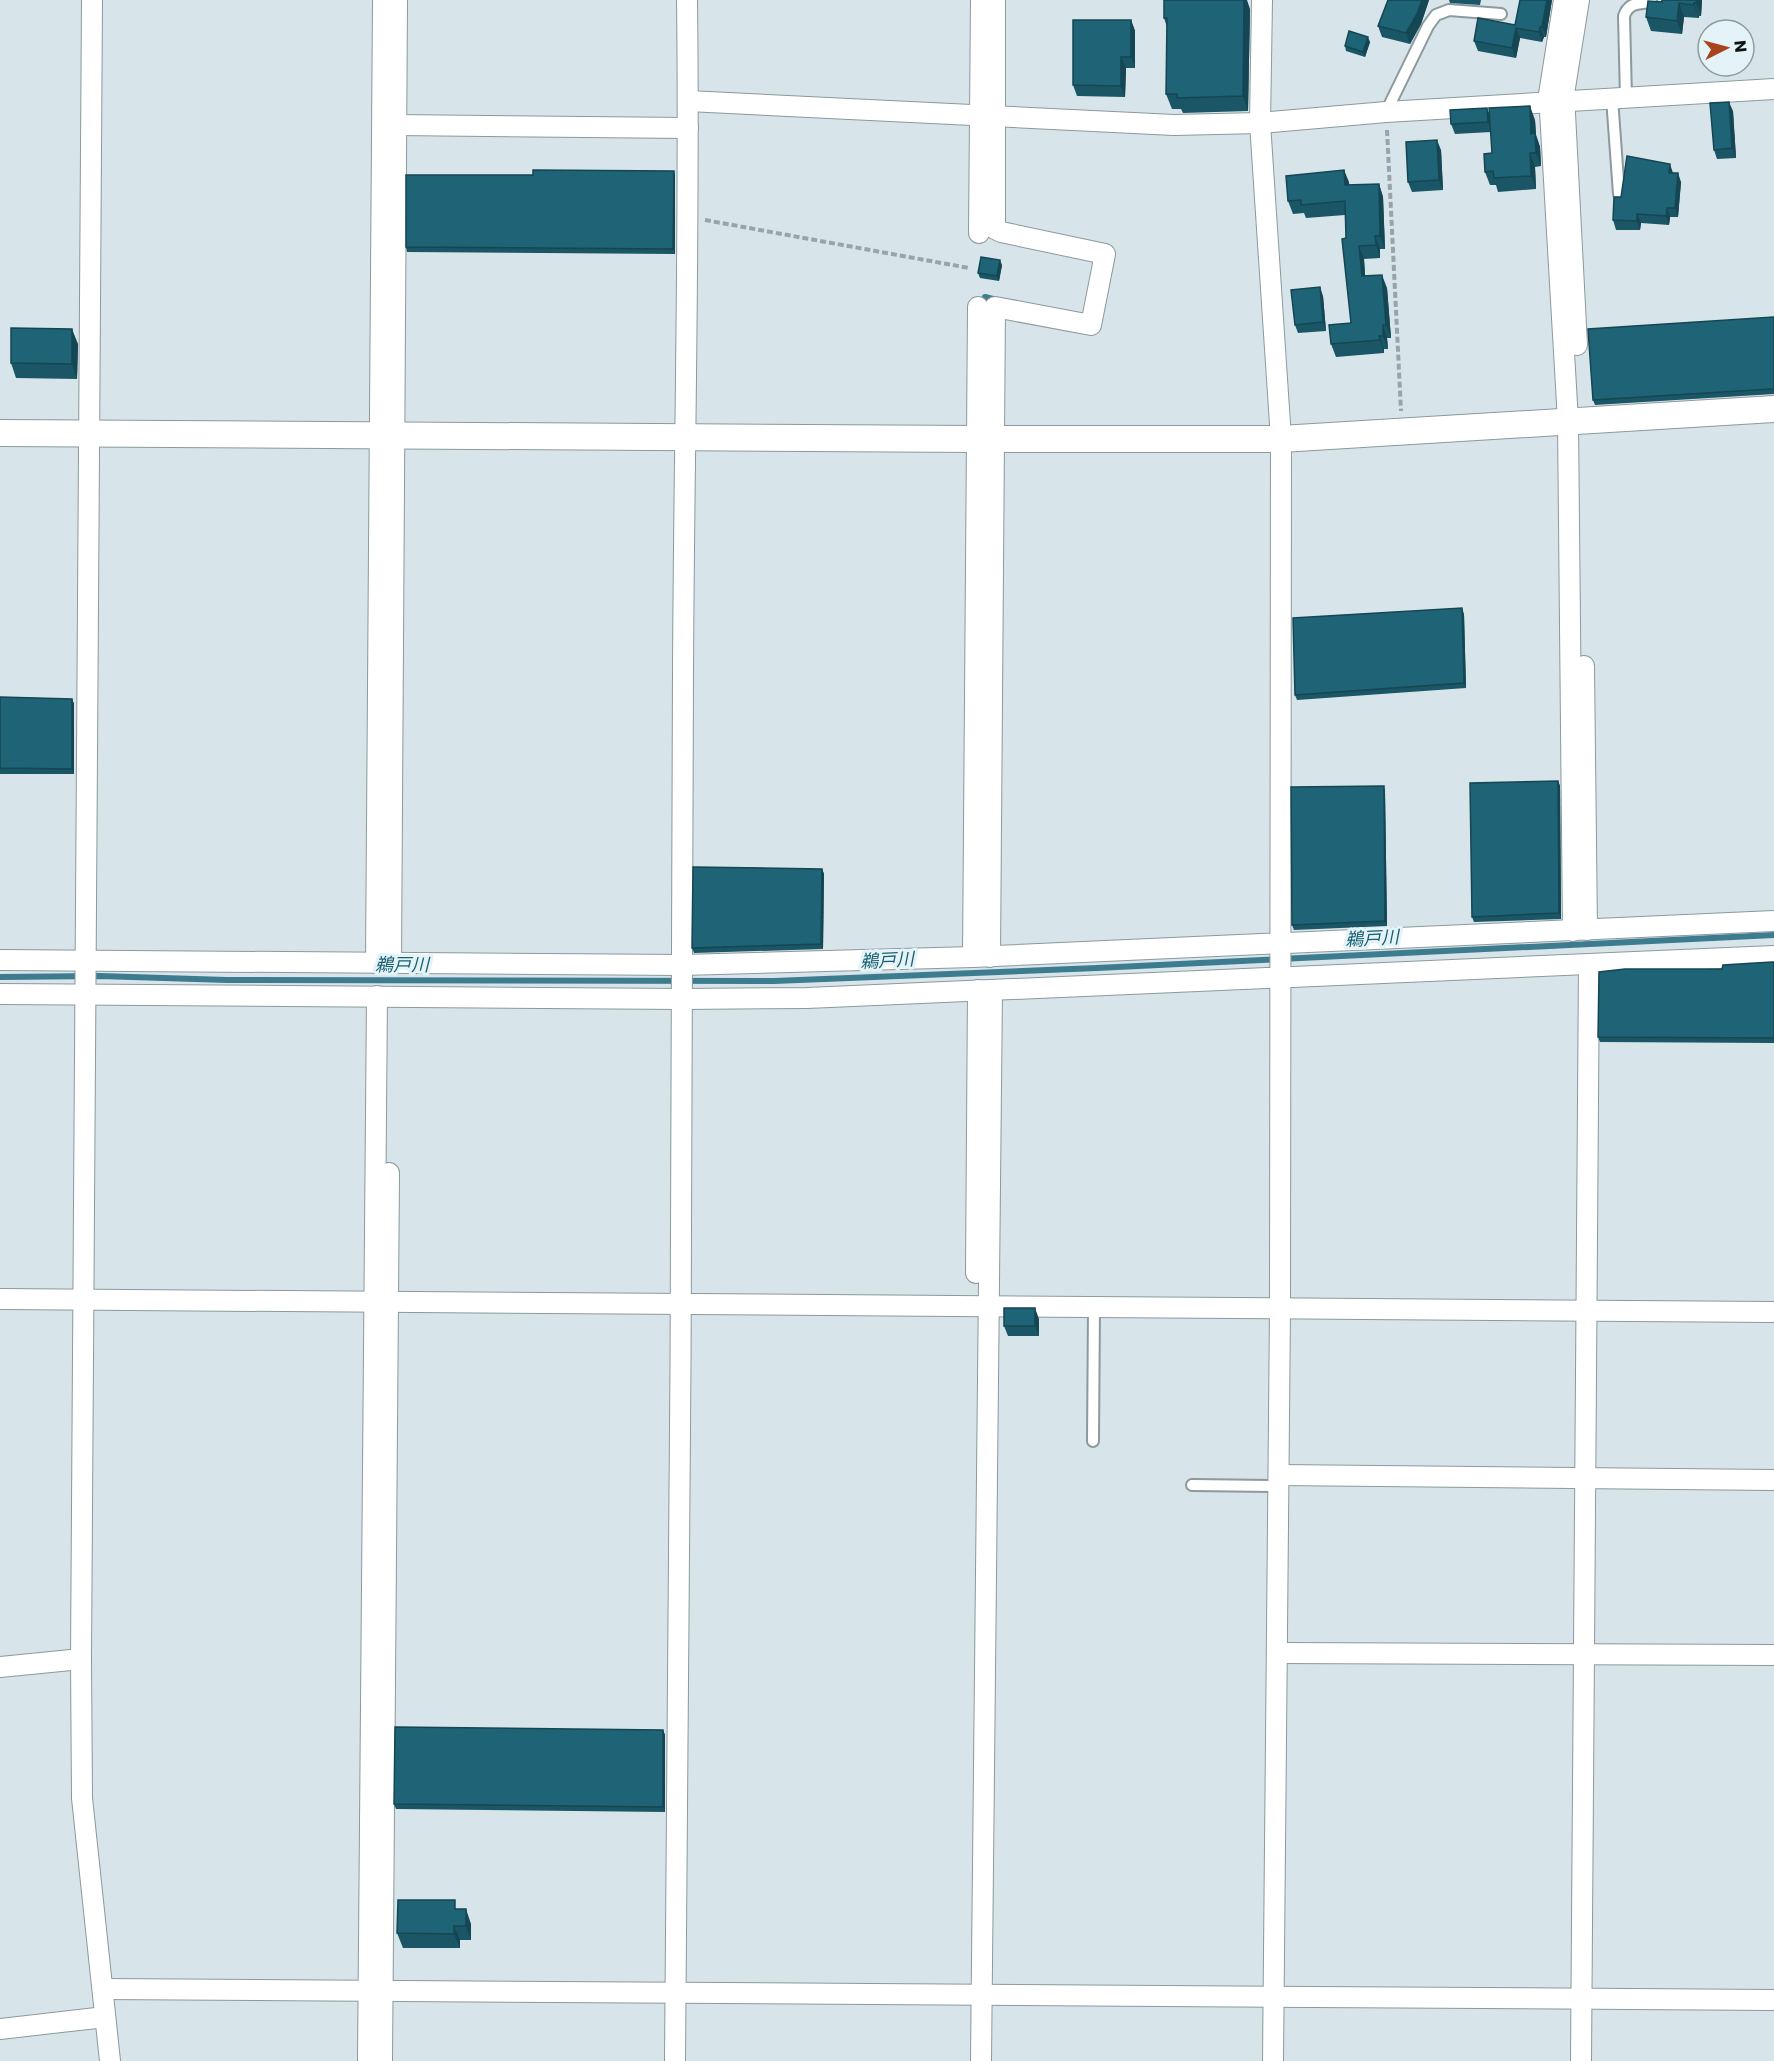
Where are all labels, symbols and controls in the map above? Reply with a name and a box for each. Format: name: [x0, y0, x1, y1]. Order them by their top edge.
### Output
north arrow: [1696, 18, 1756, 78]
text: N: [1728, 39, 1752, 54]
water label: 鵜戸川: [1344, 924, 1402, 952]
water label: 鵜戸川: [859, 946, 917, 974]
water label: 鵜戸川: [375, 952, 431, 977]

